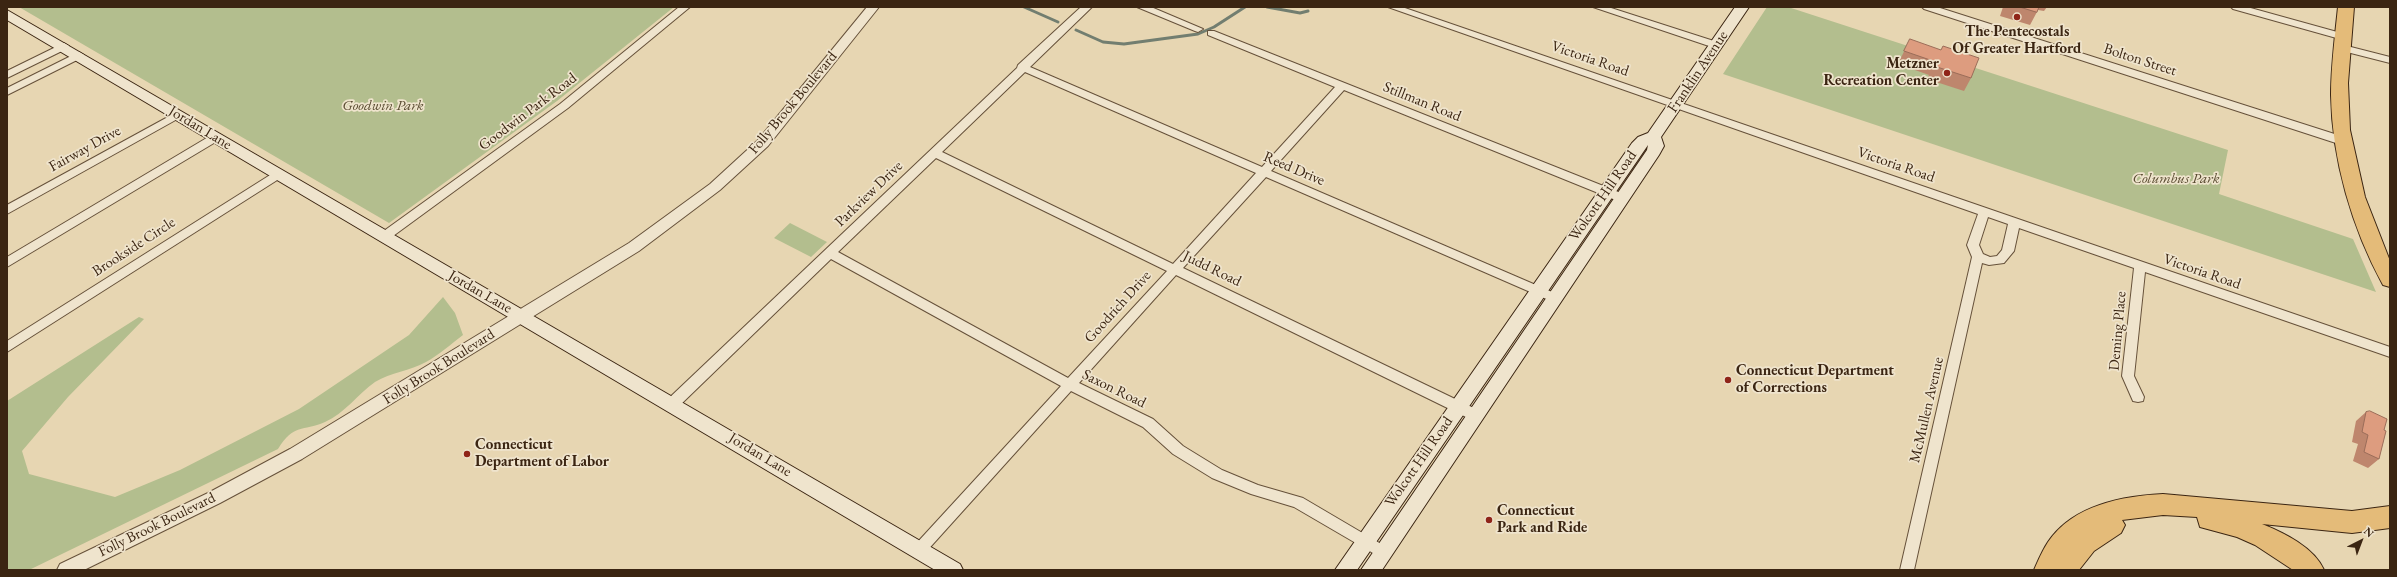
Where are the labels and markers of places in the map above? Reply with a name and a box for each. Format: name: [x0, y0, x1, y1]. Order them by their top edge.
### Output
marker: The Pentecostals Of Greater Hartford: [2012, 12, 2022, 22]
place label: The Pentecostals Of Greater Hartford: [1953, 23, 2081, 58]
place label: Metzner Recreation Center: [1824, 55, 1939, 90]
marker: Metzner Recreation Center: [1942, 68, 1952, 78]
place label: Connecticut Department of Corrections: [1736, 362, 1894, 397]
marker: Connecticut Department of Corrections: [1723, 375, 1733, 385]
place label: Connecticut Department of Labor: [475, 436, 609, 471]
marker: Connecticut Department of Labor: [462, 449, 472, 459]
place label: Connecticut Park and Ride: [1497, 502, 1587, 537]
marker: Connecticut Park and Ride: [1484, 515, 1494, 525]

